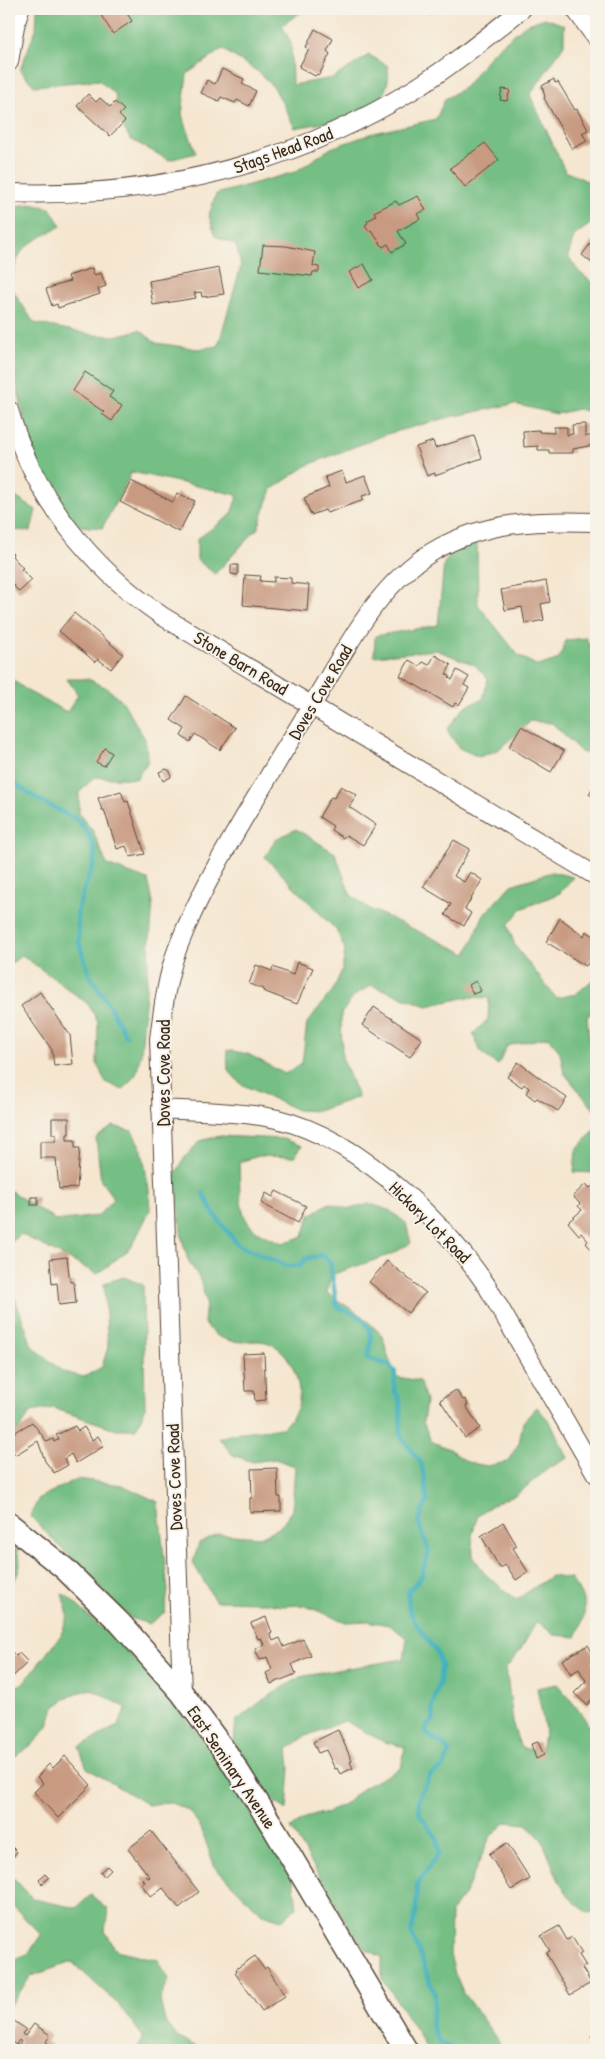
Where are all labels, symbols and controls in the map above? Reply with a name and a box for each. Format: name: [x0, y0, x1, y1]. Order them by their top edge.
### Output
street label: Stags Head Road: [230, 120, 336, 180]
street label: Stone Barn Road: [189, 625, 293, 701]
street label: Doves Cove Road: [282, 640, 358, 744]
street label: Doves Cove Road: [151, 1020, 176, 1126]
street label: Hickory Lot Road: [383, 1175, 477, 1269]
street label: Doves Cove Road: [160, 1423, 188, 1531]
street label: East Seminary Avenue: [182, 1701, 282, 1833]

